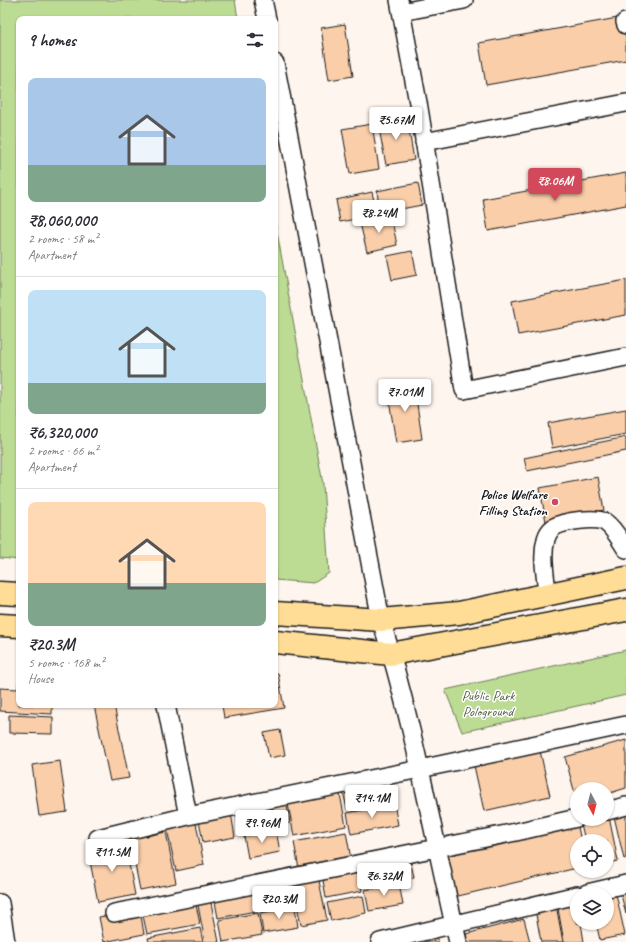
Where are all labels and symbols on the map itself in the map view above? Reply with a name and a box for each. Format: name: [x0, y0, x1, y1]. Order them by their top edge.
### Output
pin: ₹5.67M: [363, 107, 429, 141]
pin: ₹8.06M: [522, 168, 588, 202]
pin: ₹8.24M: [346, 200, 412, 234]
pin: ₹7.01M: [372, 379, 438, 413]
place label: Police Welfare Filling Station: [479, 486, 548, 519]
marker: Police Welfare Filling Station: [550, 497, 560, 507]
park label: Public Park Pologround: [462, 687, 516, 720]
north arrow: [570, 782, 614, 826]
pin: ₹14.1M: [339, 785, 405, 819]
pin: ₹9.96M: [229, 810, 295, 844]
pin: ₹11.5M: [79, 839, 145, 873]
pin: ₹6.32M: [351, 863, 417, 897]
pin: ₹20.3M: [246, 886, 312, 920]

